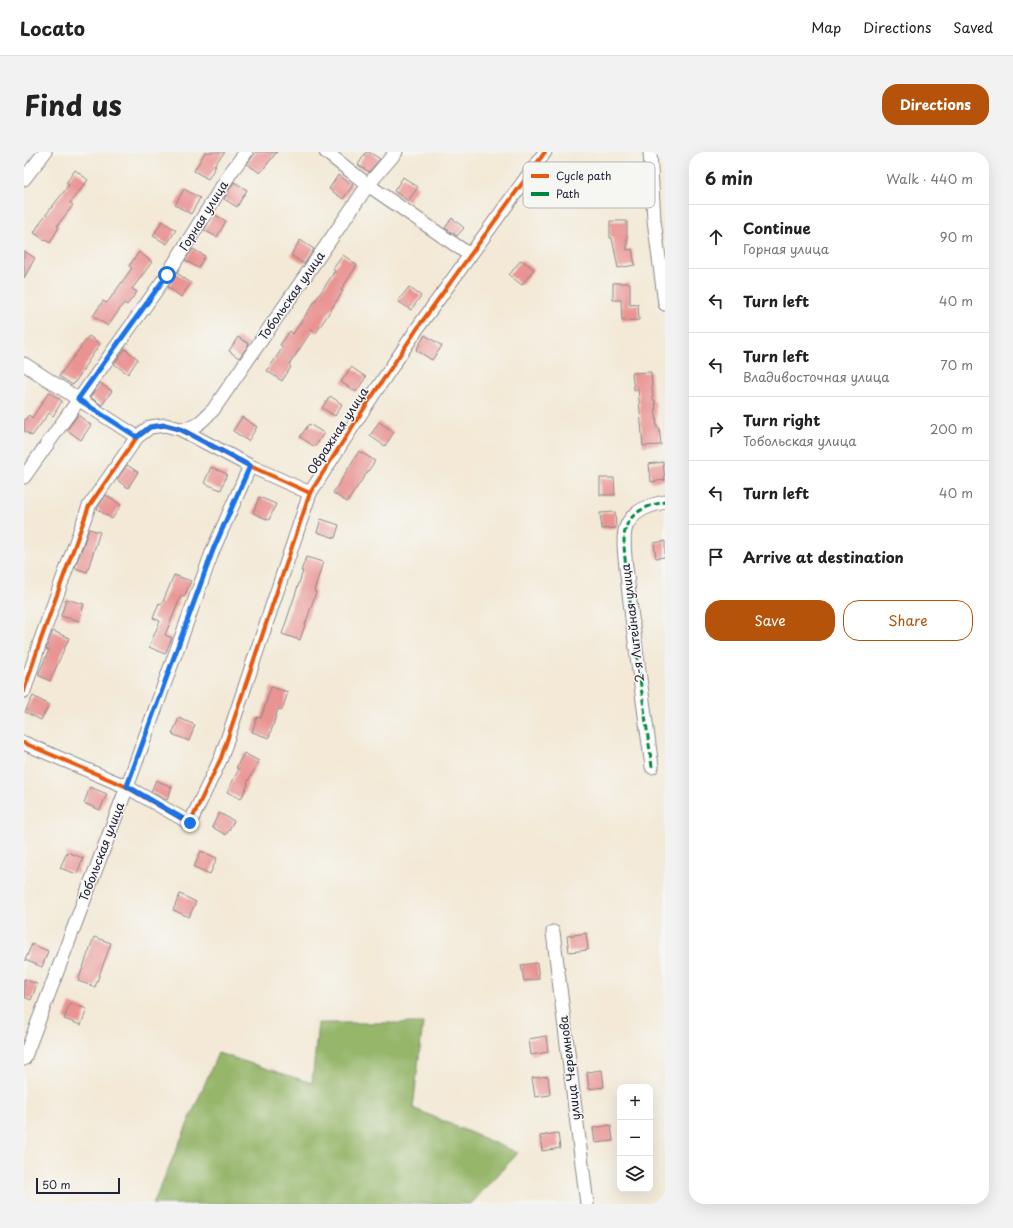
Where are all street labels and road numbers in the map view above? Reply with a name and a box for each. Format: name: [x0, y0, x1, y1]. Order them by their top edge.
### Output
street label: Горная улица: [174, 177, 232, 254]
street label: Тобольская улица: [254, 247, 329, 343]
street label: Овражная улица: [302, 383, 372, 478]
street label: 2-я Литейная улица: [616, 562, 648, 684]
street label: Тобольская улица: [74, 799, 128, 904]
street label: улица Черемнова: [554, 1014, 584, 1121]

